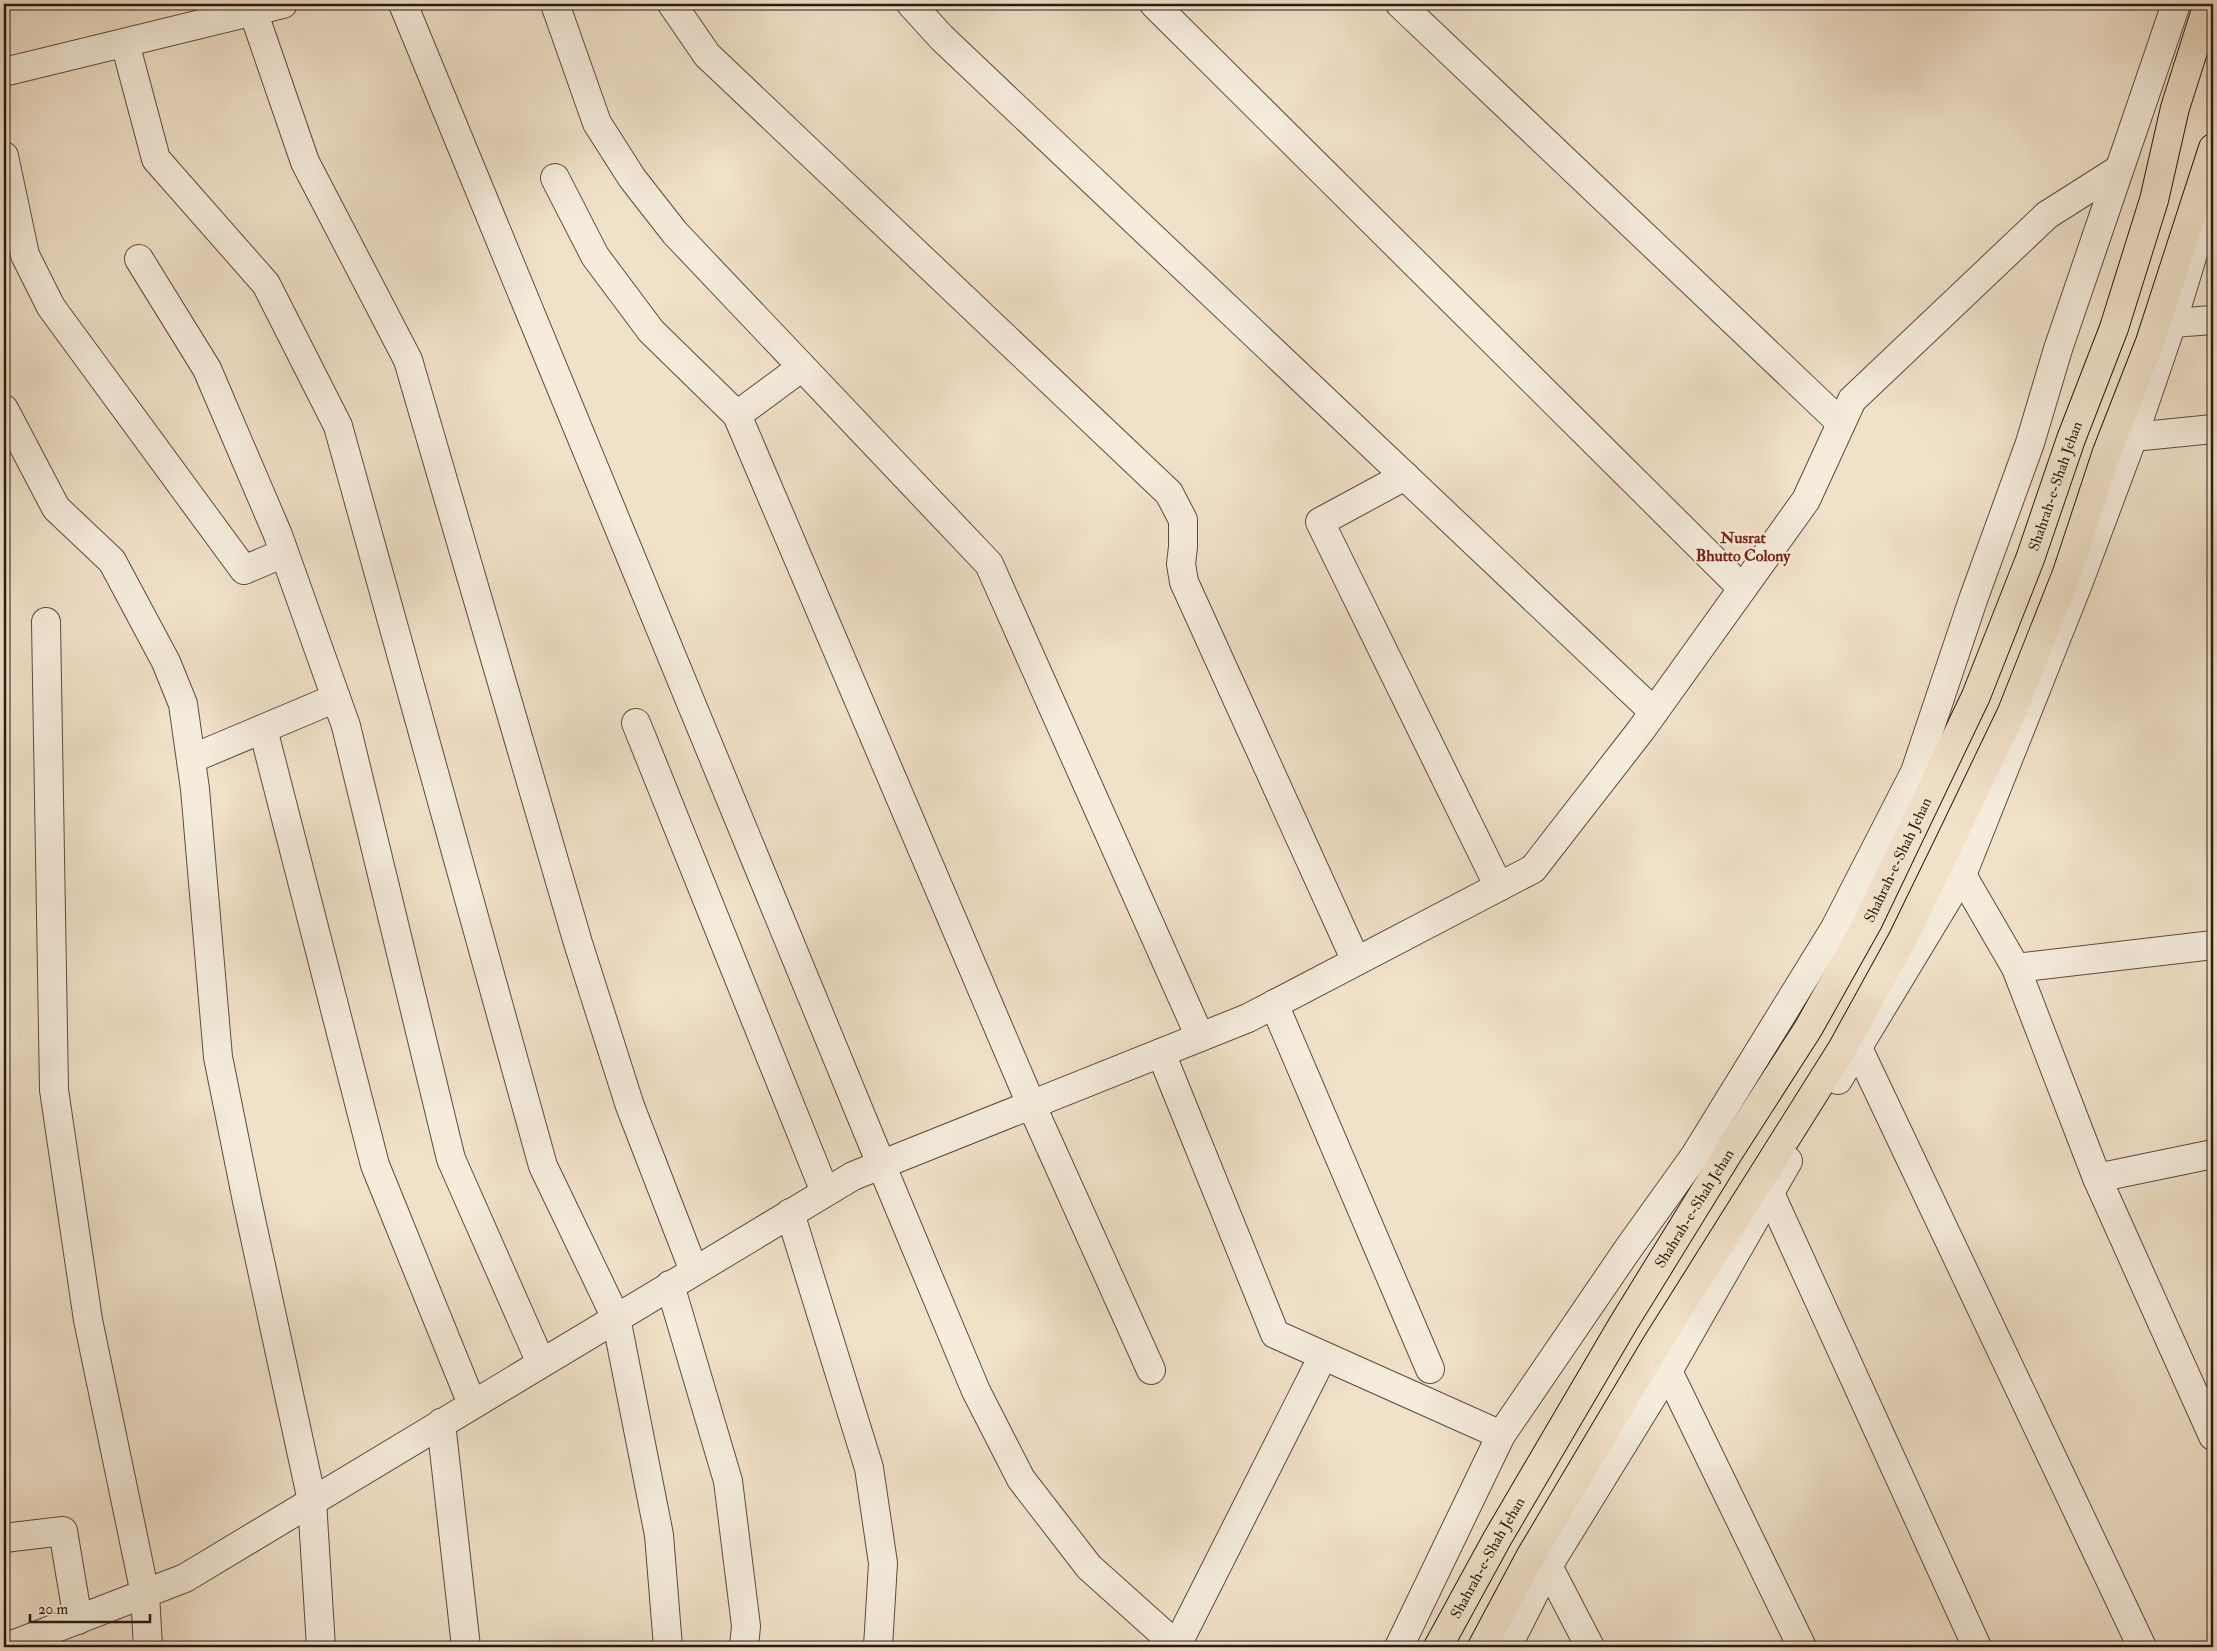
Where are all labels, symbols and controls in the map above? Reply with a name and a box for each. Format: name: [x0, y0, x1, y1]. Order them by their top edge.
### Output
street label: Shahrah-e-Shah Jehan: [2024, 418, 2087, 554]
district label: Nusrat Bhutto Colony: [1696, 528, 1791, 567]
street label: Shahrah-e-Shah Jehan: [1860, 794, 1936, 925]
street label: Shahrah-e-Shah Jehan: [1650, 1145, 1738, 1271]
street label: Shahrah-e-Shah Jehan: [1446, 1493, 1529, 1622]
scale bar: [30, 1591, 150, 1623]
text: 20 m: [38, 1600, 68, 1619]

